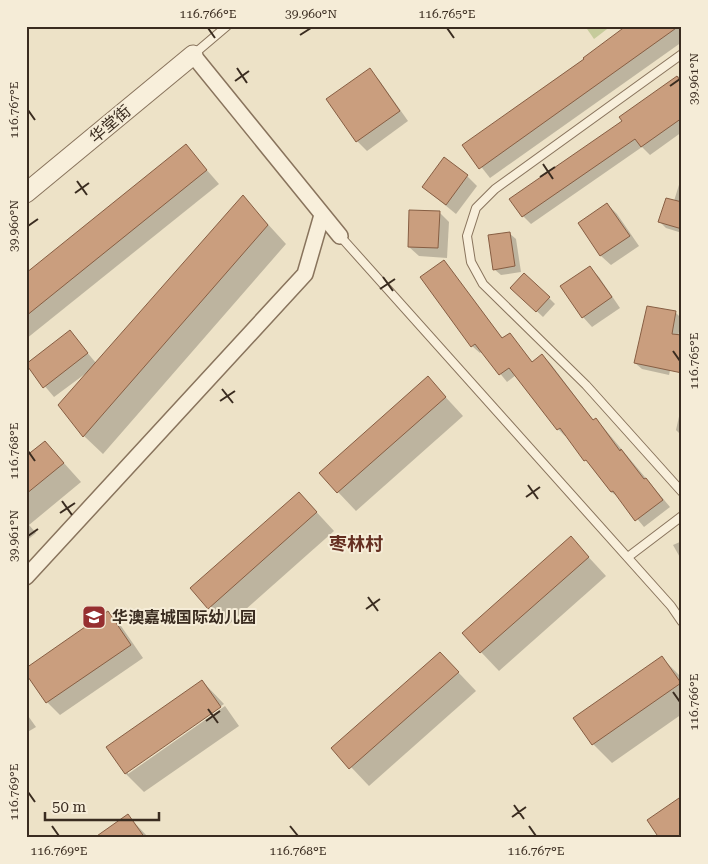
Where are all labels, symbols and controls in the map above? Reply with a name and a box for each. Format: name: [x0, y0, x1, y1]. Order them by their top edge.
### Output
text: 116.766°E: [180, 7, 236, 21]
text: 39.960°N: [285, 7, 337, 21]
text: 116.765°E: [419, 7, 475, 21]
text: 39.961°N: [687, 53, 701, 105]
text: 116.767°E: [7, 82, 21, 138]
street label: 华堂街: [86, 101, 134, 147]
text: 39.960°N: [7, 200, 21, 252]
text: 116.765°E: [687, 333, 701, 389]
text: 116.768°E: [7, 423, 21, 479]
text: 39.961°N: [7, 510, 21, 562]
district label: 枣林村: [329, 533, 383, 554]
school or university icon: 华澳嘉城国际幼儿园: [81, 604, 107, 630]
place label: 华澳嘉城国际幼儿园: [112, 608, 256, 627]
text: 116.766°E: [687, 674, 701, 730]
text: 116.769°E: [7, 764, 21, 820]
scale bar: [45, 789, 159, 821]
text: 50 m: [52, 798, 87, 816]
text: 116.769°E: [31, 844, 87, 858]
text: 116.768°E: [270, 844, 326, 858]
text: 116.767°E: [508, 844, 564, 858]

